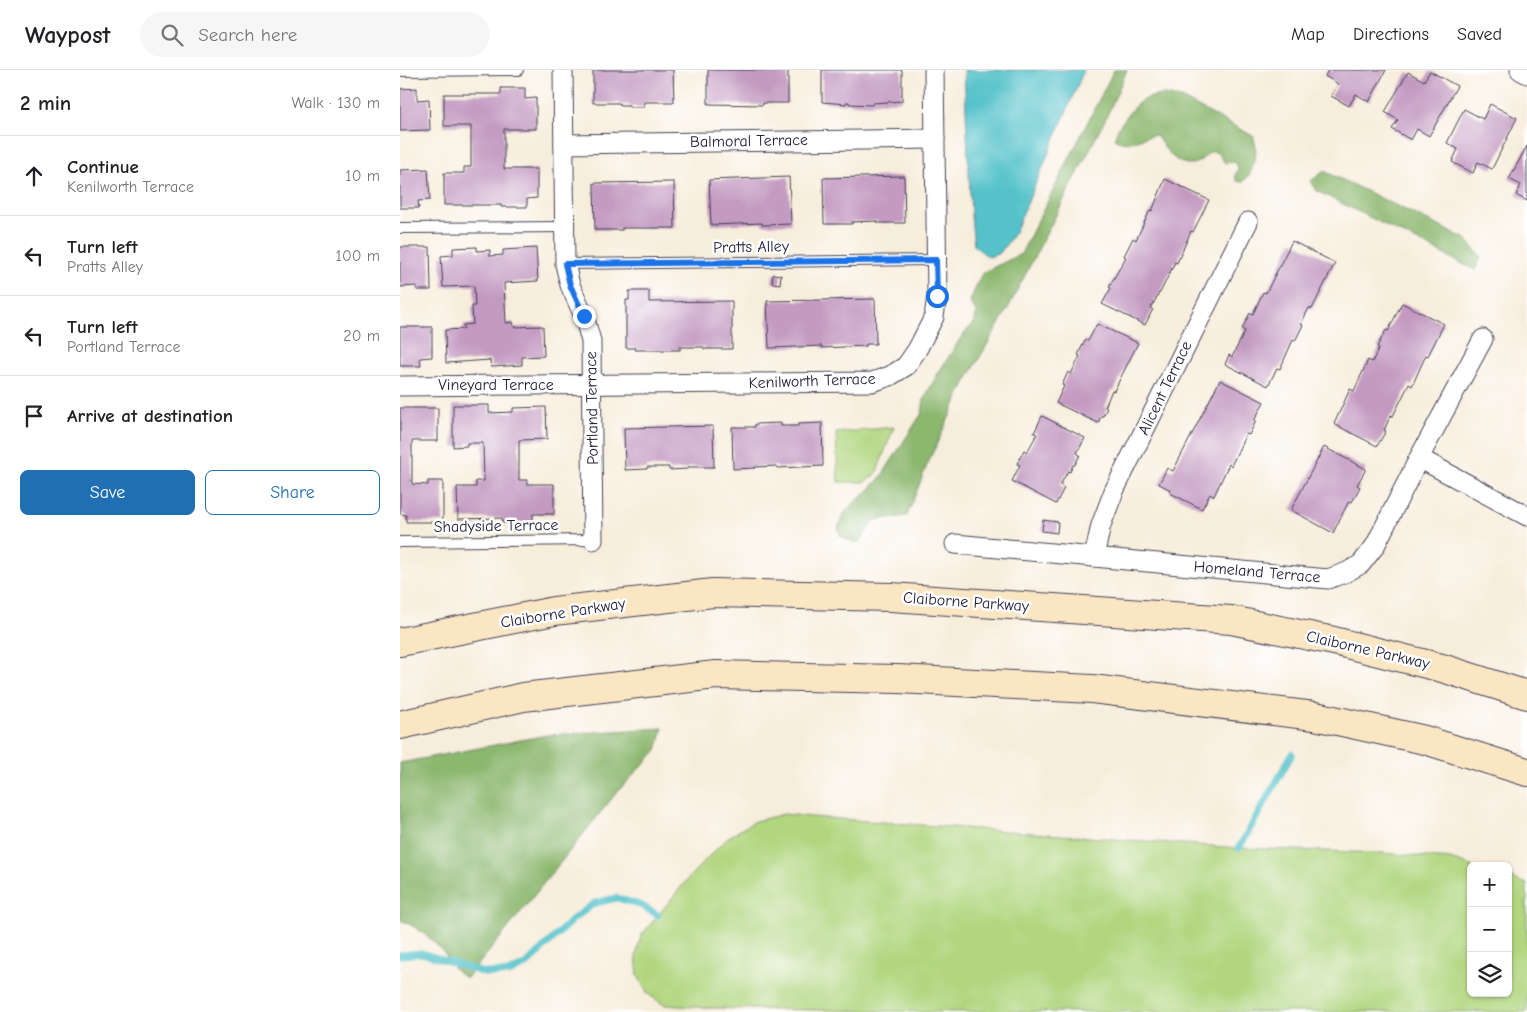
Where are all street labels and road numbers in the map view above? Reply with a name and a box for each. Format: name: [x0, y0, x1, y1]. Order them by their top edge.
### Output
street label: Balmoral Terrace: [690, 131, 808, 151]
street label: Pratts Alley: [713, 237, 790, 257]
street label: Alicent Terrace: [1134, 338, 1196, 438]
street label: Portland Terrace: [582, 351, 602, 465]
street label: Kenilworth Terrace: [748, 370, 876, 392]
street label: Vineyard Terrace: [438, 376, 554, 394]
street label: Shadyside Terrace: [433, 516, 559, 536]
street label: Homeland Terrace: [1193, 557, 1321, 587]
street label: Claiborne Parkway: [902, 589, 1030, 615]
street label: Claiborne Parkway: [499, 594, 628, 632]
street label: Claiborne Parkway: [1305, 627, 1432, 673]

